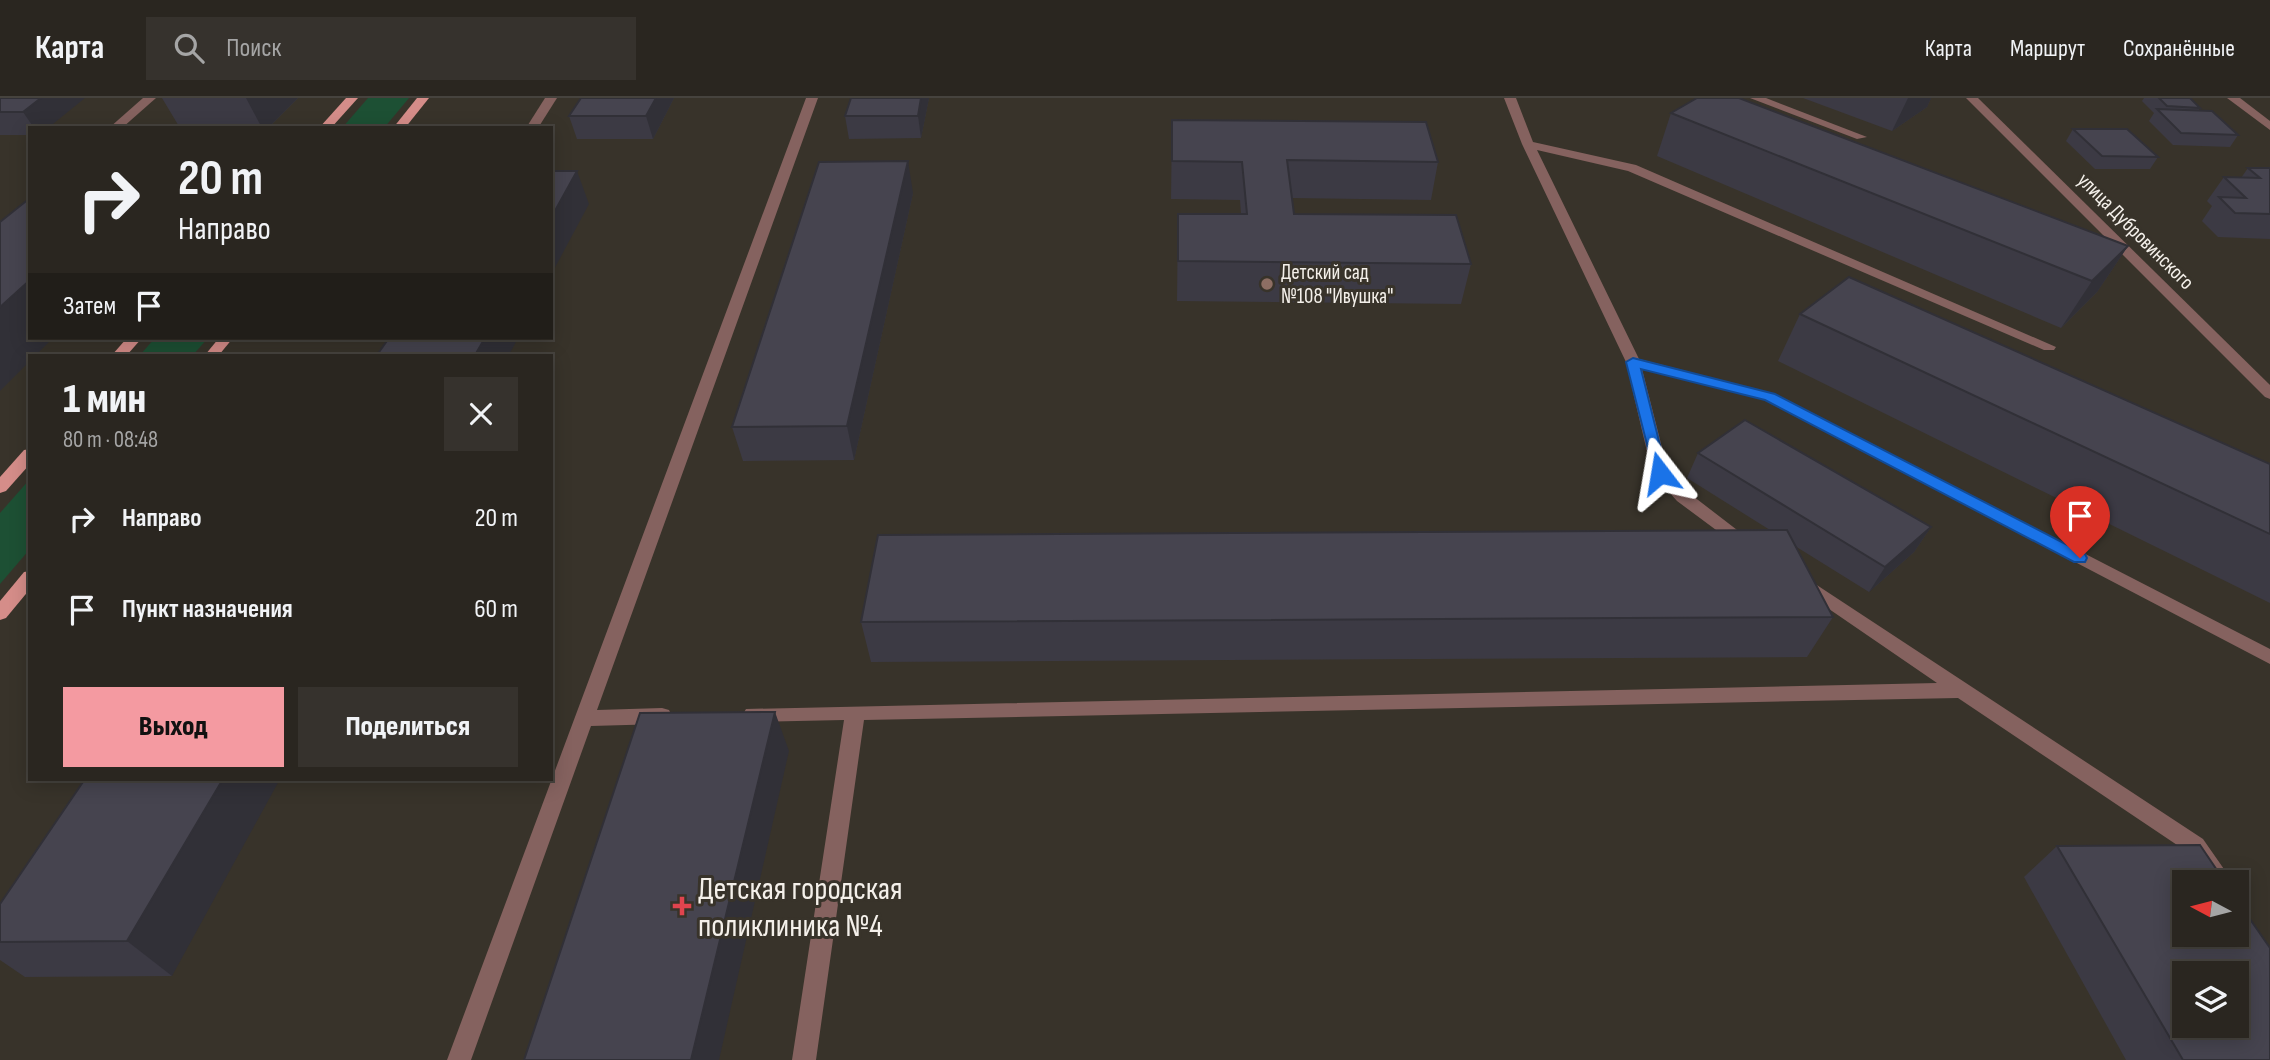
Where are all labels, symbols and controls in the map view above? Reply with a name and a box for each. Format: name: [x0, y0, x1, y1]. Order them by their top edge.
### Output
search box: [146, 17, 636, 80]
text: Карта: [35, 28, 104, 68]
icon: search: [170, 29, 208, 67]
text: Поиск: [226, 33, 281, 64]
text: Карта: [1925, 34, 1972, 63]
text: Маршрут: [2010, 34, 2085, 63]
text: Сохранённые: [2123, 34, 2235, 63]
text: 20 m: [178, 150, 263, 209]
icon: right: [63, 154, 154, 245]
street label: улица Дубровинского: [2072, 168, 2199, 295]
text: Направо: [178, 210, 271, 249]
place label: Детский сад №108 "Ивушка": [1281, 260, 1393, 309]
marker: Детский сад №108 "Ивушка": [1259, 276, 1275, 292]
icon: arrive: [130, 287, 168, 325]
text: Затем: [63, 291, 116, 322]
text: 1 мин: [63, 374, 146, 425]
button: close: [444, 377, 518, 451]
text: 80 m · 08:48: [63, 426, 158, 454]
position arrow: [1623, 436, 1697, 510]
pin: [2050, 486, 2110, 558]
icon: arrive: [2061, 497, 2099, 535]
icon: right: [63, 500, 101, 538]
text: Направо: [122, 503, 201, 534]
text: 20 m: [475, 503, 518, 534]
icon: arrive: [63, 591, 101, 629]
text: Пункт назначения: [122, 594, 293, 625]
text: 60 m: [474, 594, 518, 625]
button: Выход: [63, 687, 284, 767]
button: Поделиться: [298, 687, 518, 767]
place label: Детская городская поликлиника №4: [698, 870, 903, 946]
north arrow: [2172, 870, 2249, 947]
map controls: [2172, 870, 2249, 1038]
marker: Детская городская поликлиника №4: [672, 896, 692, 916]
button: layers: [2172, 961, 2249, 1038]

